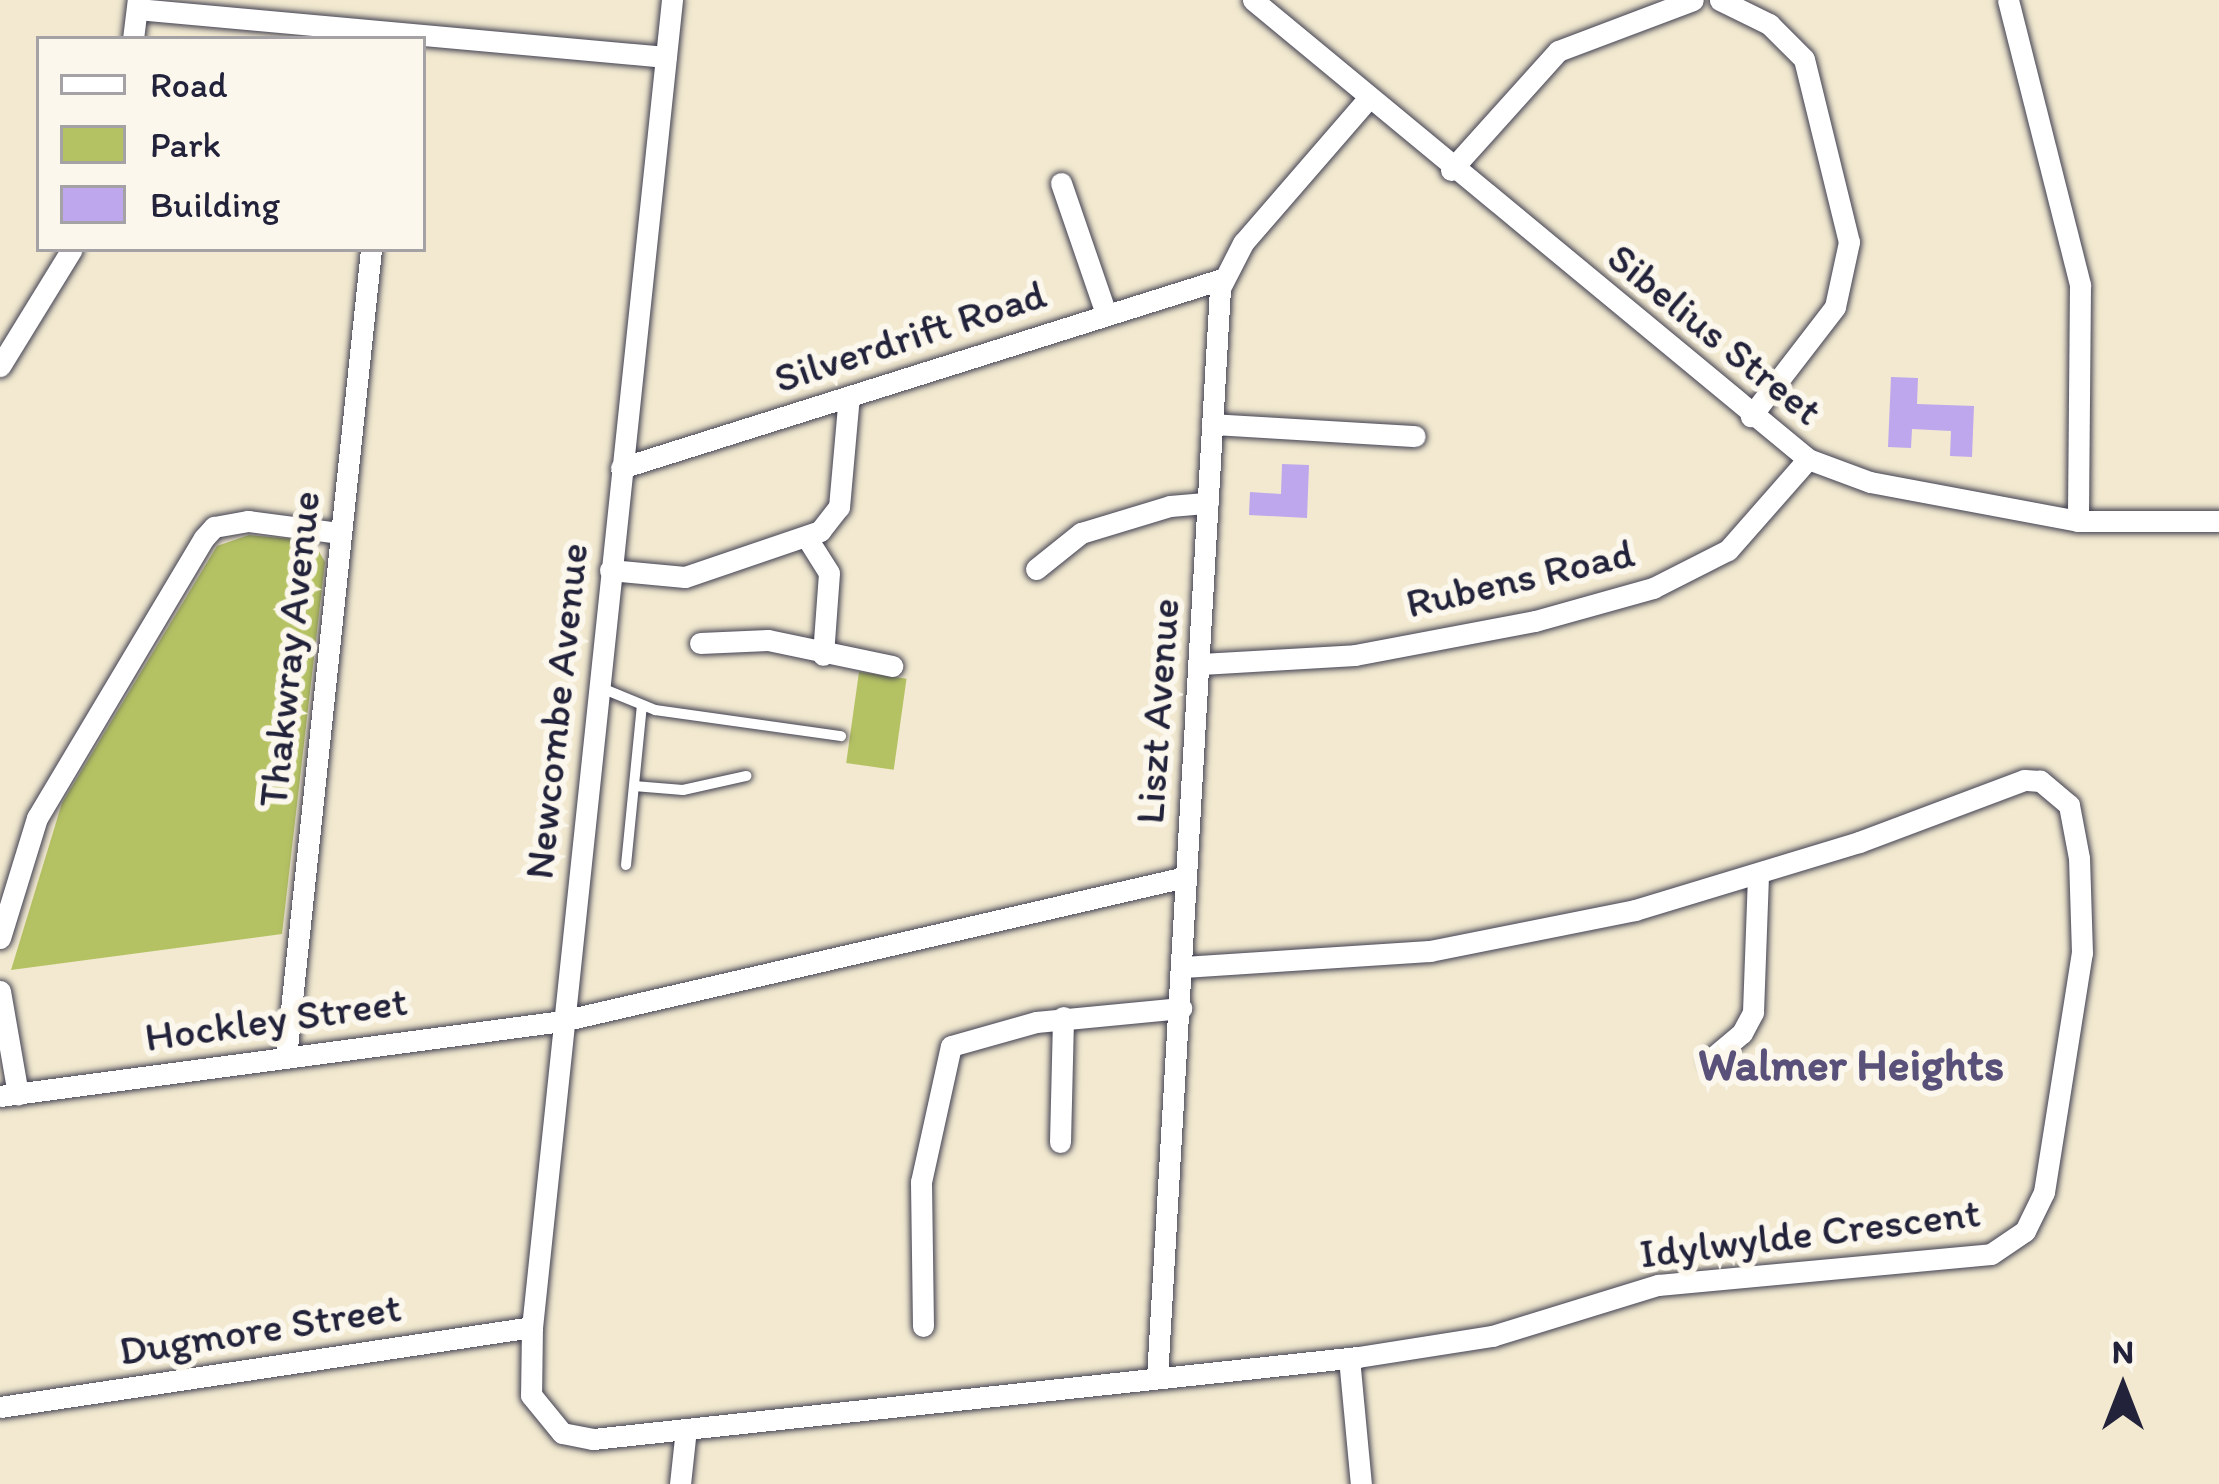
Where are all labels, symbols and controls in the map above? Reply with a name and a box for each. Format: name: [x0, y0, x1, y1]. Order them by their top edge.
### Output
legend: [36, 36, 426, 252]
text: Road: [150, 63, 228, 106]
text: Park: [150, 123, 221, 166]
text: Building: [150, 183, 280, 226]
street label: Sibelius Street: [1598, 232, 1832, 436]
street label: Silverdrift Road: [768, 268, 1052, 404]
street label: Thakwray Avenue: [247, 489, 331, 809]
street label: Rubens Road: [1402, 527, 1638, 629]
street label: Newcombe Avenue: [513, 541, 599, 881]
street label: Liszt Avenue: [1124, 596, 1190, 826]
street label: Hockley Street: [142, 976, 410, 1062]
district label: Walmer Heights: [1698, 1038, 2004, 1092]
street label: Idylwylde Crescent: [1636, 1187, 1984, 1279]
street label: Dugmore Street: [115, 1282, 405, 1376]
north arrow: [2063, 1328, 2183, 1448]
text: N: [2112, 1332, 2134, 1371]

